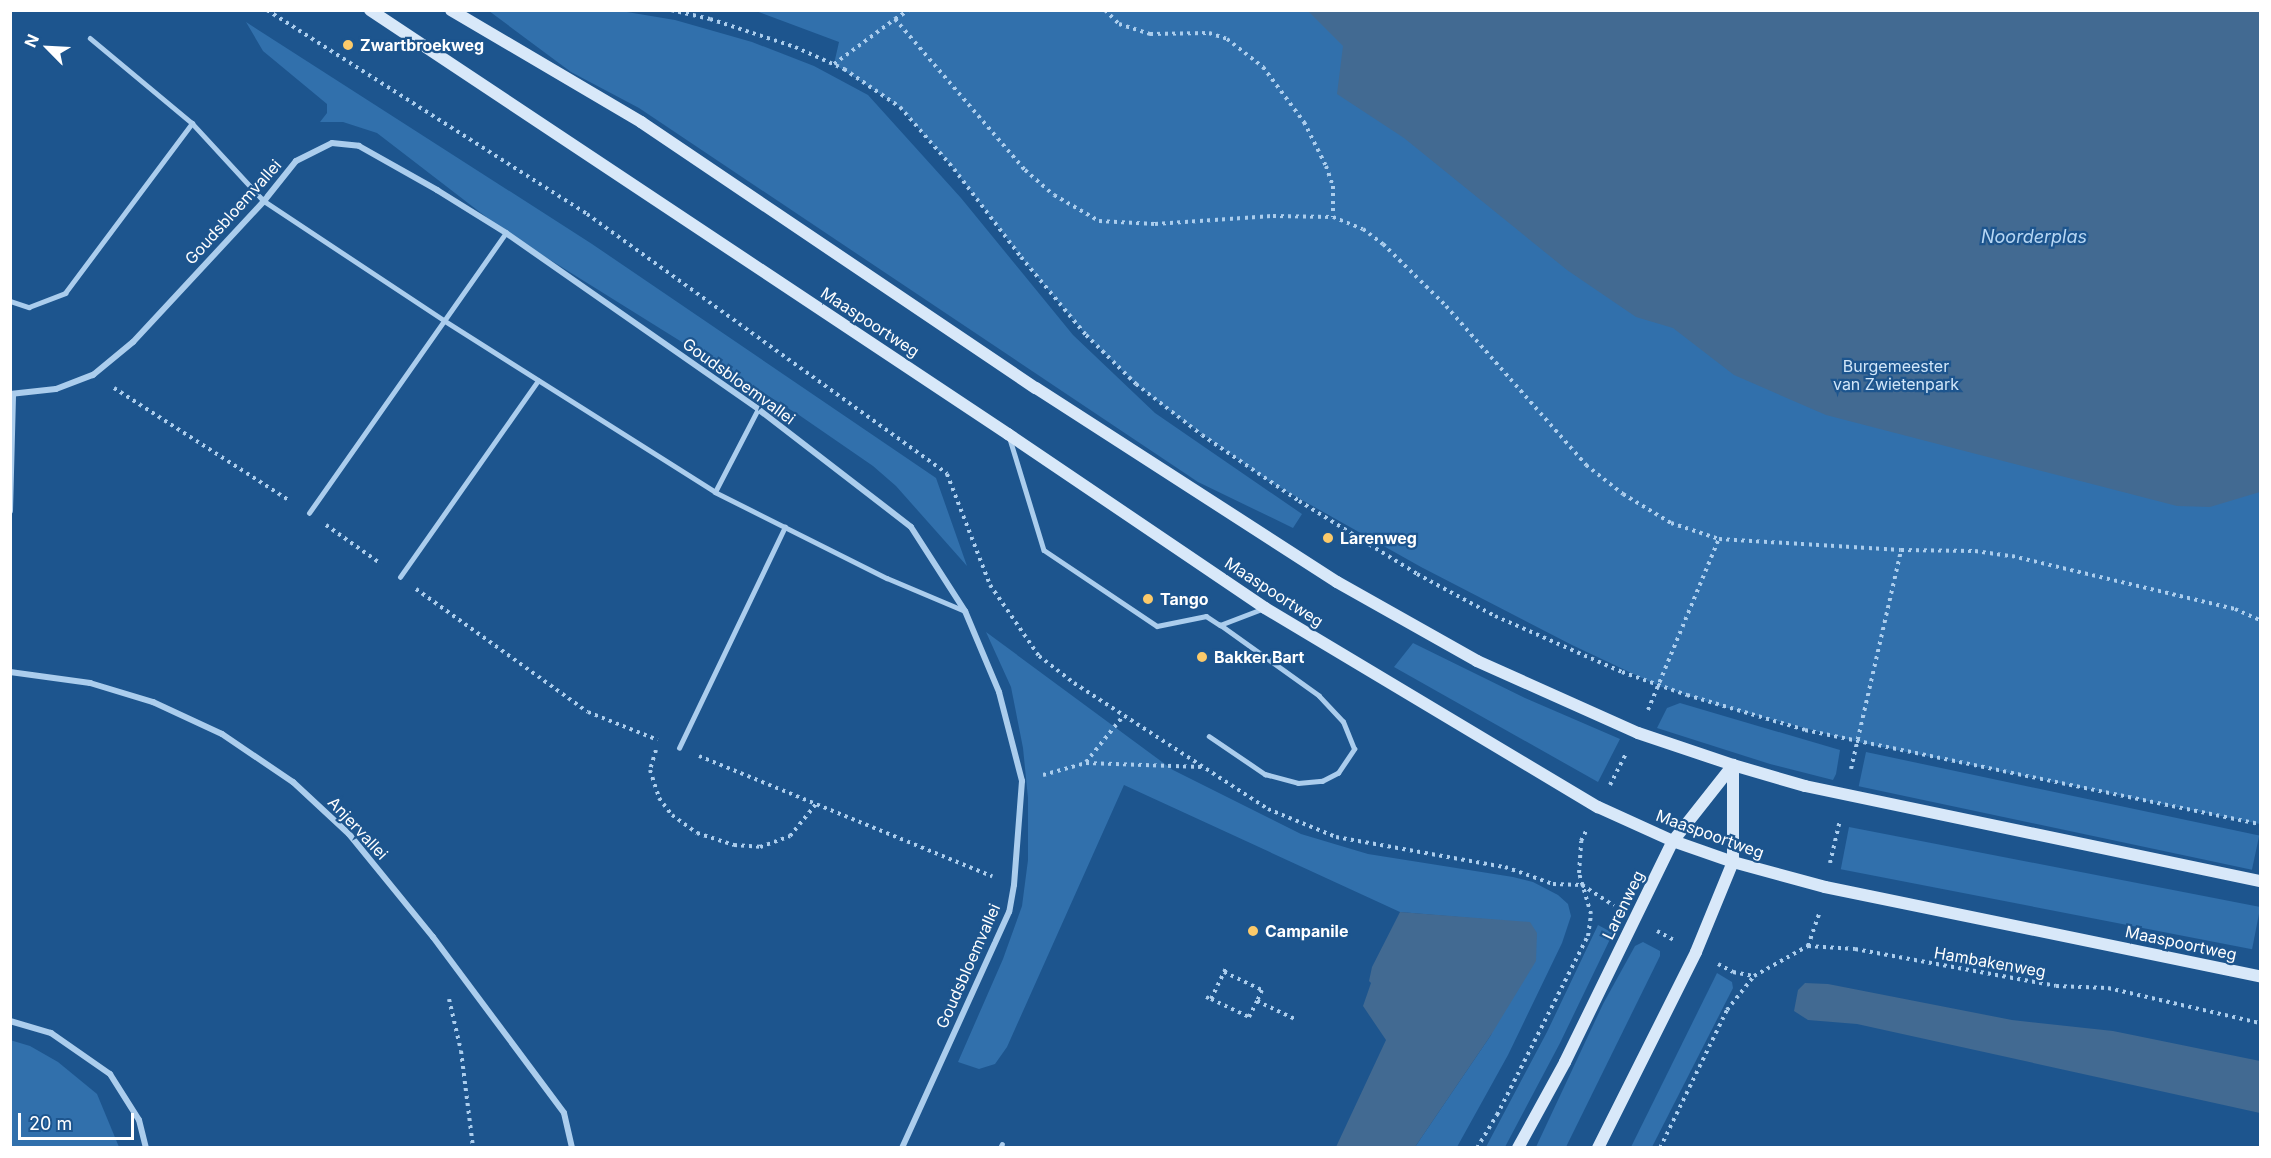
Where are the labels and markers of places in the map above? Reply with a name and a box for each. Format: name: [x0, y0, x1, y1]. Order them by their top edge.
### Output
place label: Zwartbroekweg: [360, 35, 484, 55]
marker: Zwartbroekweg: [341, 38, 355, 52]
place label: Larenweg: [1340, 528, 1417, 548]
marker: Larenweg: [1321, 531, 1335, 545]
place label: Tango: [1160, 589, 1209, 609]
marker: Tango: [1141, 592, 1155, 606]
place label: Bakker Bart: [1214, 647, 1304, 667]
marker: Bakker Bart: [1195, 650, 1209, 664]
place label: Campanile: [1265, 921, 1348, 941]
marker: Campanile: [1246, 924, 1260, 938]

